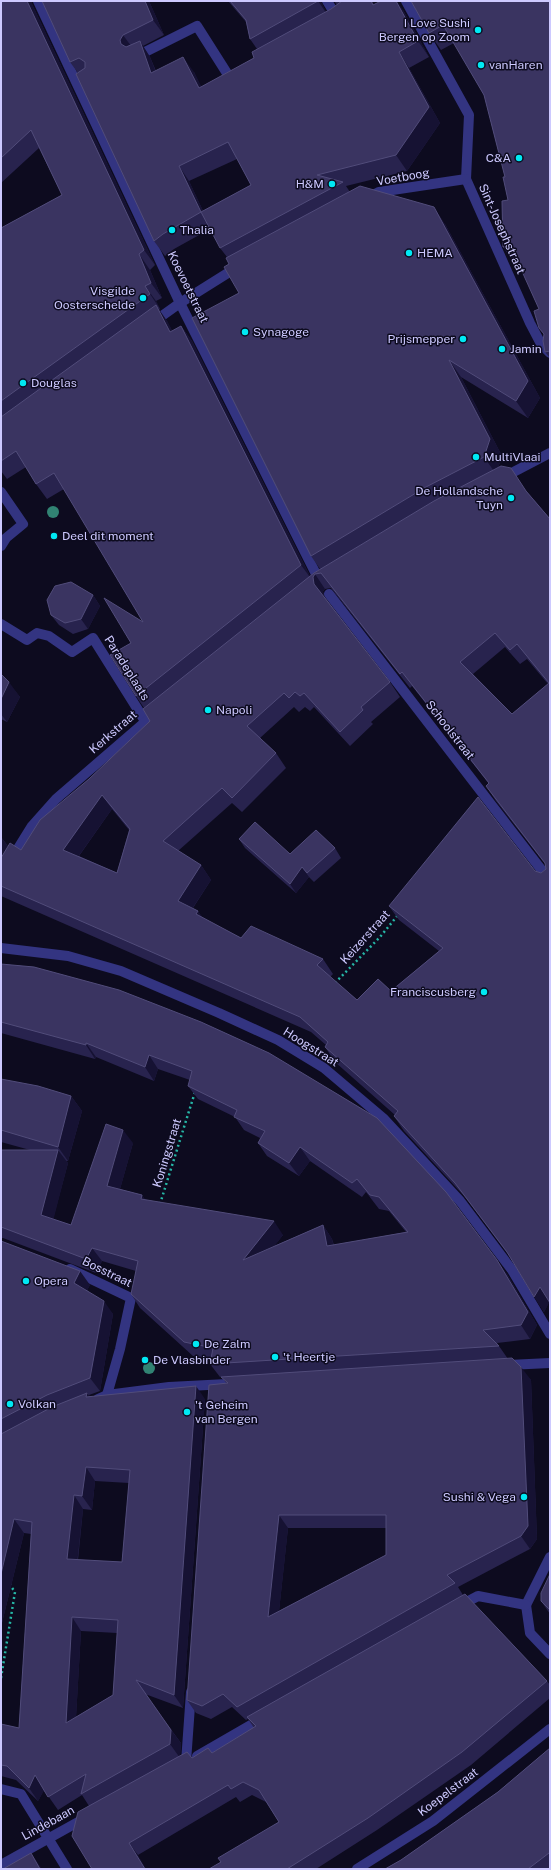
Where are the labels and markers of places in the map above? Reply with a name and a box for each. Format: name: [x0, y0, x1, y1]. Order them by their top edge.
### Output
place label: I Love Sushi Bergen op Zoom: [379, 16, 470, 44]
marker: I Love Sushi Bergen op Zoom: [473, 25, 483, 35]
place label: vanHaren: [489, 58, 543, 72]
marker: vanHaren: [476, 60, 486, 70]
place label: C&A: [486, 151, 511, 165]
marker: C&A: [514, 153, 524, 163]
place label: H&M: [296, 177, 324, 191]
marker: H&M: [327, 179, 337, 189]
place label: Thalia: [180, 223, 214, 237]
marker: Thalia: [167, 225, 177, 235]
place label: HEMA: [417, 246, 453, 260]
marker: HEMA: [404, 248, 414, 258]
place label: Visgilde Oosterschelde: [54, 284, 135, 312]
marker: Visgilde Oosterschelde: [138, 293, 148, 303]
place label: Synagoge: [253, 325, 309, 339]
marker: Synagoge: [240, 327, 250, 337]
place label: Prijsmepper: [388, 332, 455, 346]
marker: Prijsmepper: [458, 334, 468, 344]
place label: Jamin: [510, 342, 542, 356]
marker: Jamin: [497, 344, 507, 354]
place label: Douglas: [31, 376, 77, 390]
marker: Douglas: [18, 378, 28, 388]
place label: MultiVlaai: [484, 450, 540, 464]
marker: MultiVlaai: [471, 452, 481, 462]
place label: De Hollandsche Tuyn: [415, 484, 503, 512]
marker: De Hollandsche Tuyn: [506, 493, 516, 503]
place label: Deel dit moment: [62, 529, 154, 543]
marker: Deel dit moment: [49, 531, 59, 541]
place label: Napoli: [216, 703, 252, 717]
marker: Napoli: [203, 705, 213, 715]
place label: Franciscusberg: [390, 985, 476, 999]
marker: Franciscusberg: [479, 987, 489, 997]
place label: Opera: [34, 1274, 68, 1288]
marker: Opera: [21, 1276, 31, 1286]
place label: De Zalm: [204, 1337, 250, 1351]
marker: De Zalm: [191, 1339, 201, 1349]
place label: 't Heertje: [283, 1350, 336, 1364]
marker: 't Heertje: [270, 1352, 280, 1362]
place label: De Vlasbinder: [153, 1353, 231, 1367]
marker: De Vlasbinder: [140, 1355, 150, 1365]
place label: Volkan: [18, 1397, 56, 1411]
place label: 't Geheim van Bergen: [195, 1398, 258, 1426]
marker: Volkan: [5, 1399, 15, 1409]
marker: 't Geheim van Bergen: [182, 1407, 192, 1417]
place label: Sushi & Vega: [443, 1490, 516, 1504]
marker: Sushi & Vega: [519, 1492, 529, 1502]

